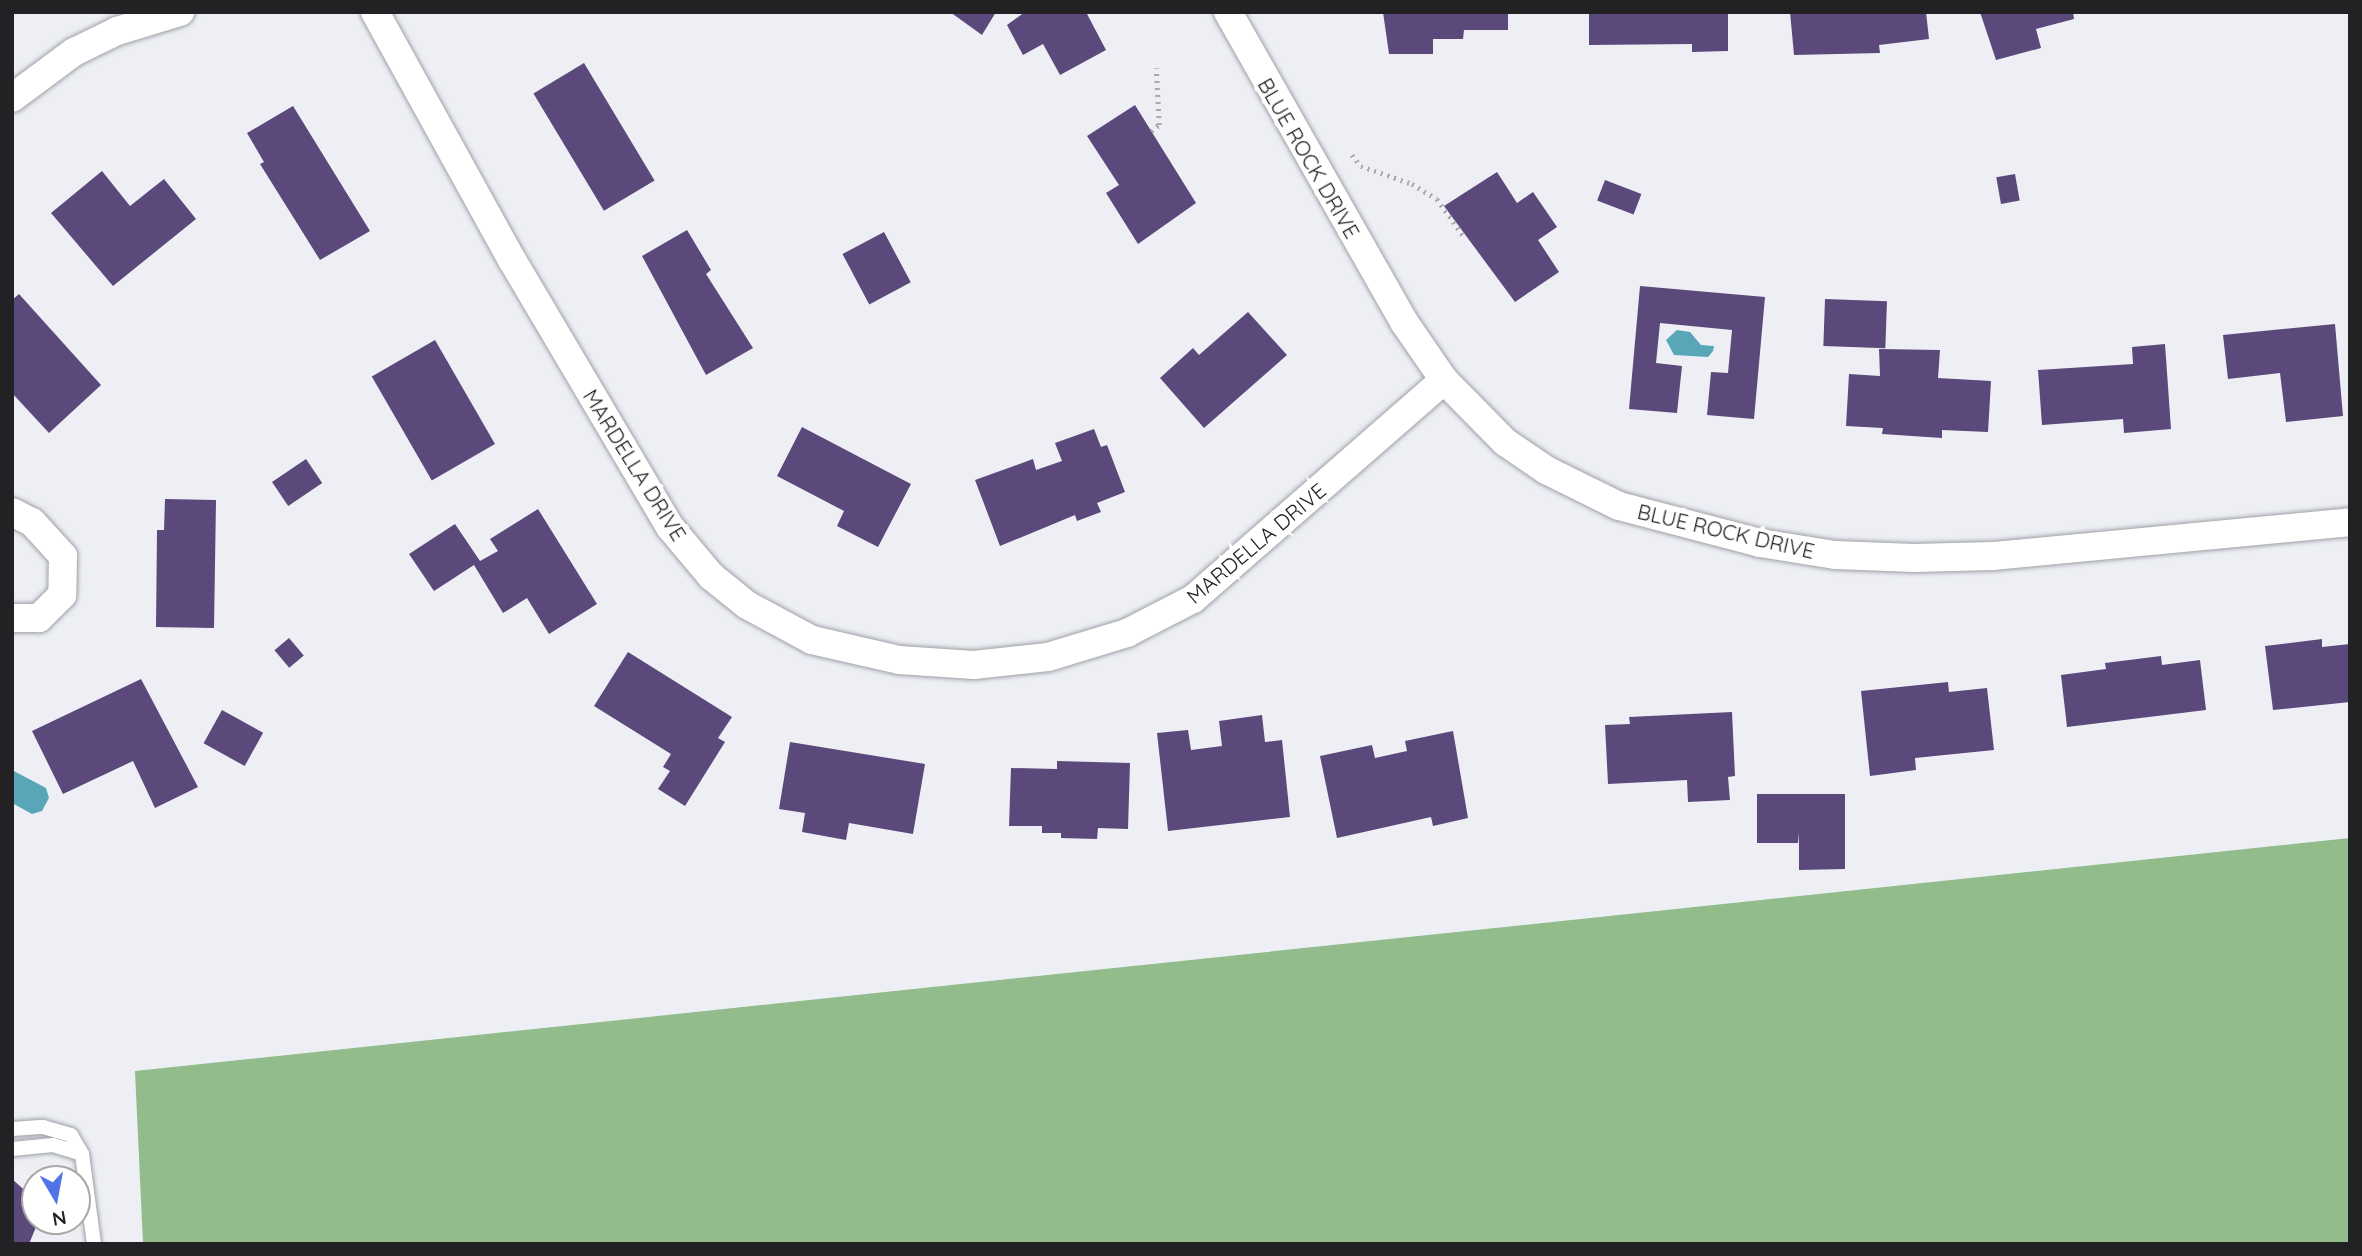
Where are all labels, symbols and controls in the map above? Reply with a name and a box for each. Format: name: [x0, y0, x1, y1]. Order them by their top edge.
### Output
street label: BLUE ROCK DRIVE: [1253, 73, 1365, 243]
street label: MARDELLA DRIVE: [578, 385, 692, 545]
street label: MARDELLA DRIVE: [1181, 477, 1331, 609]
street label: BLUE ROCK DRIVE: [1635, 498, 1817, 564]
north arrow: [21, 1165, 91, 1235]
text: N: [50, 1206, 68, 1232]

